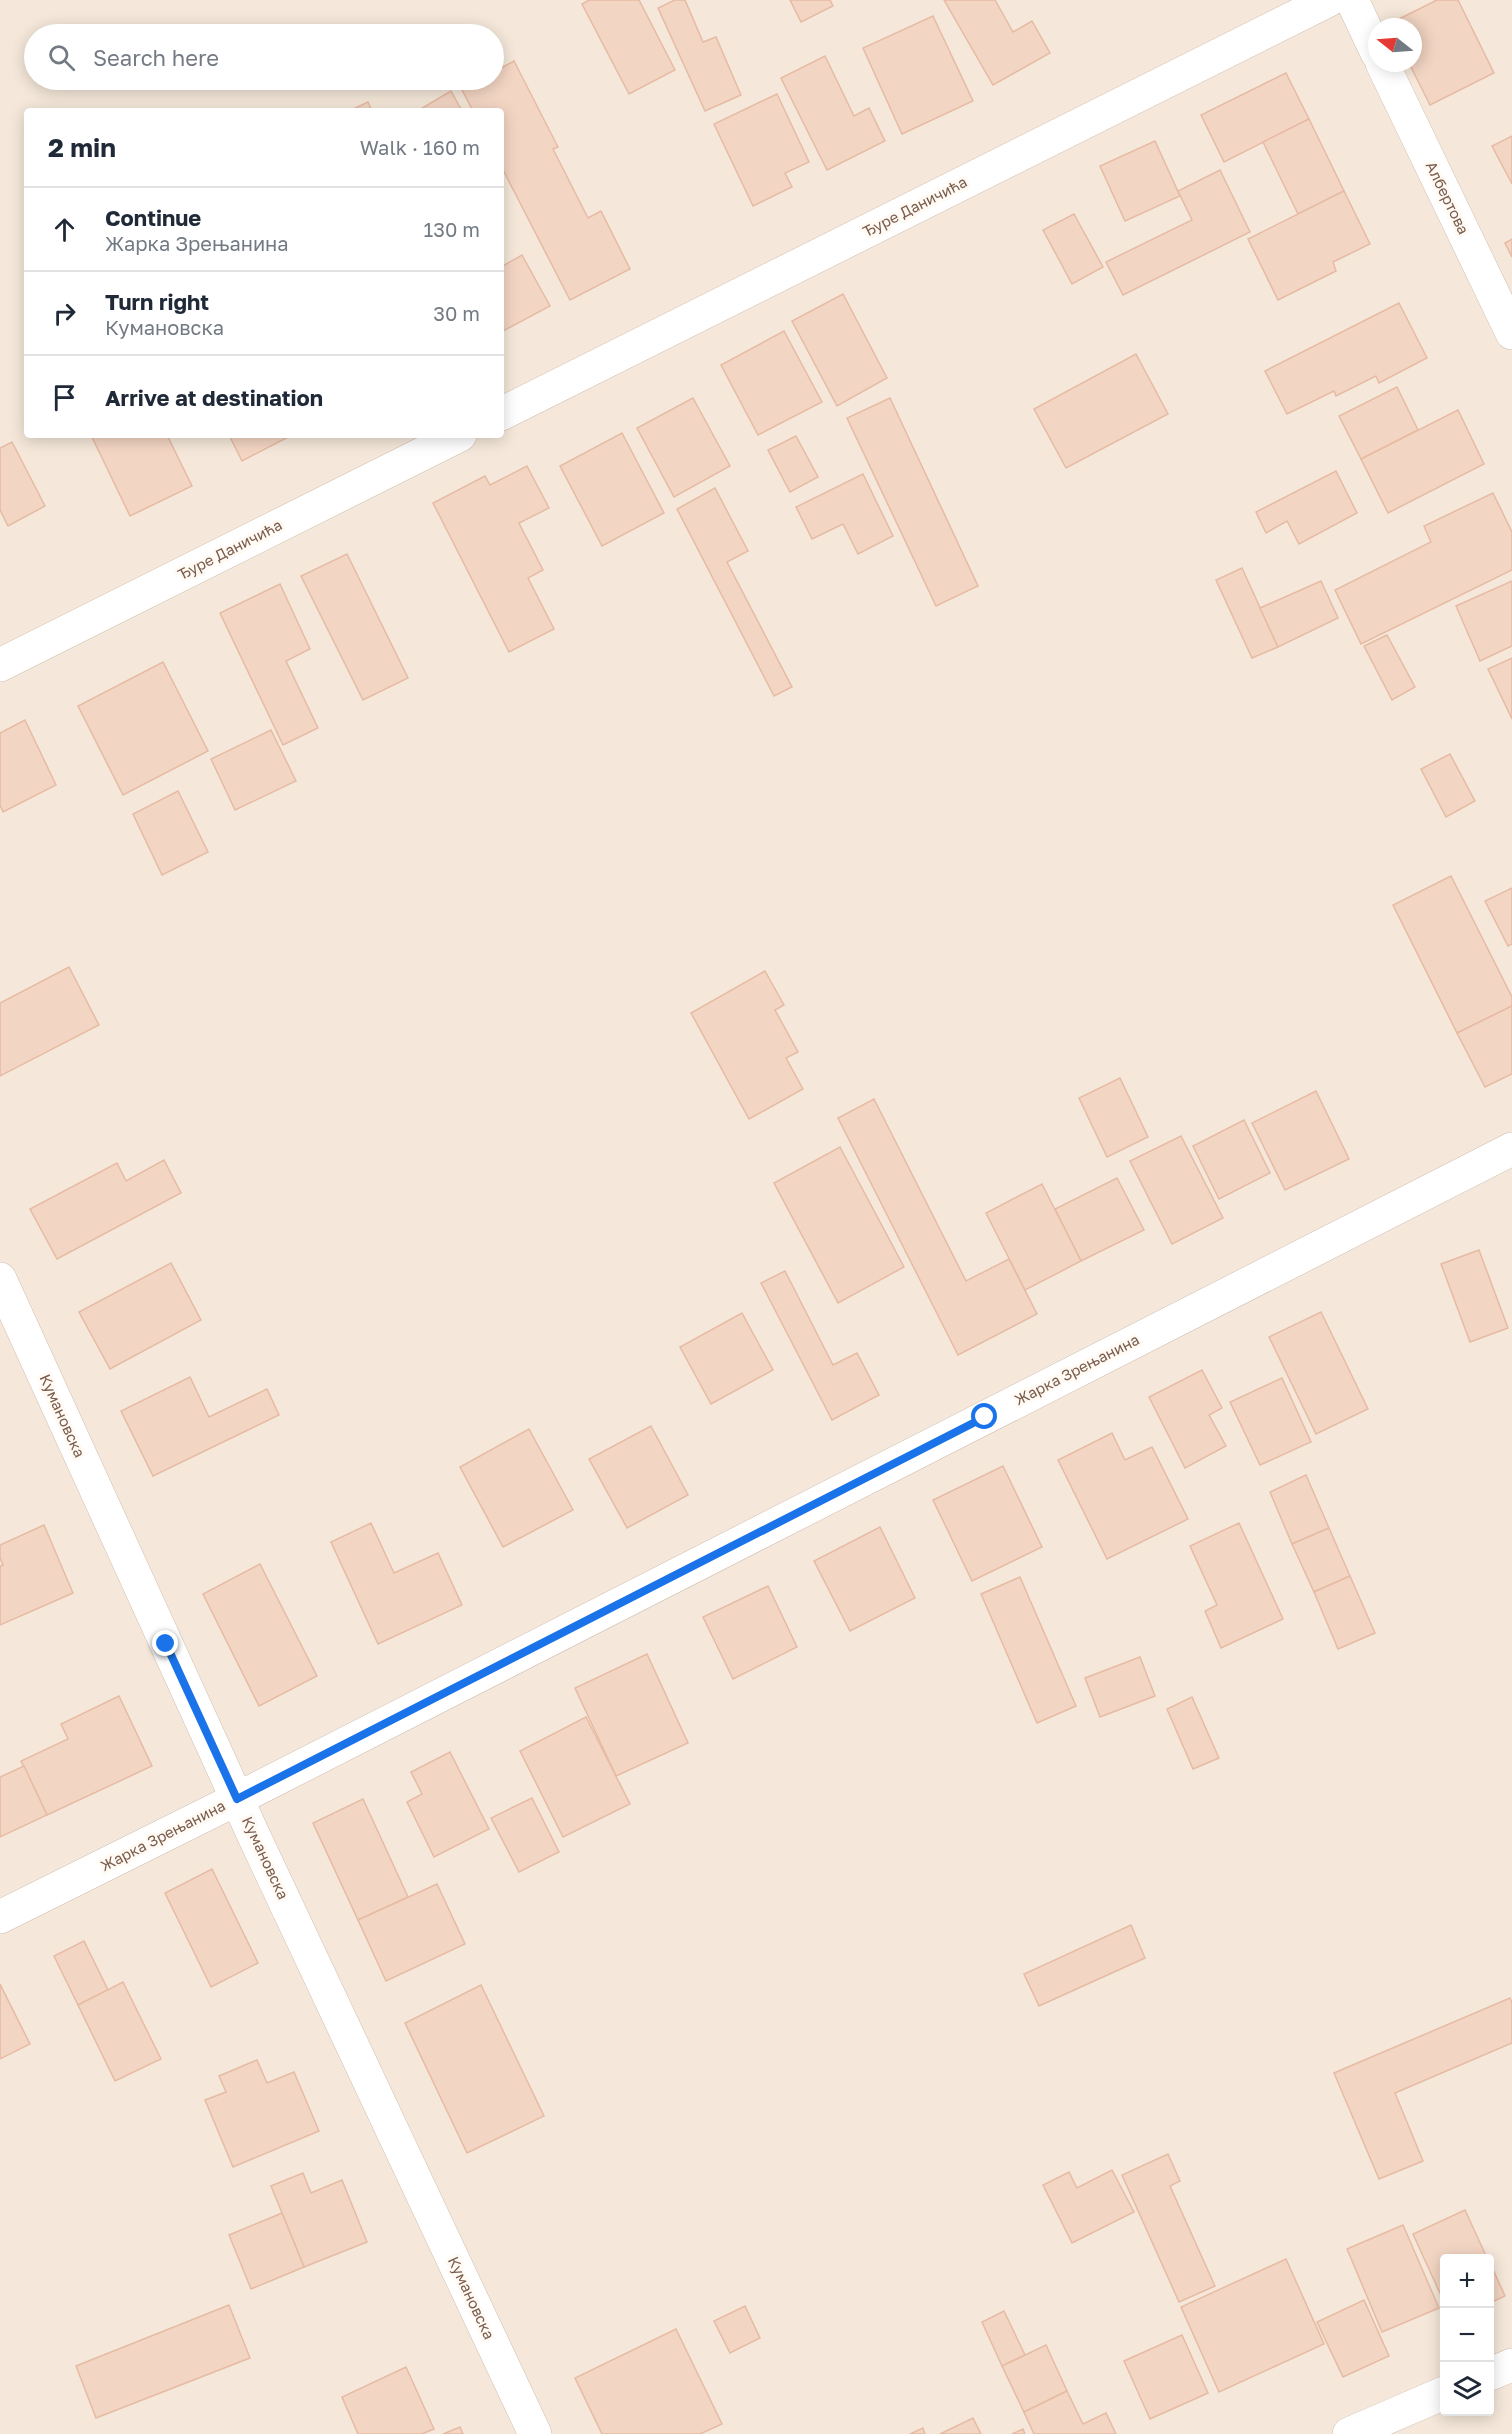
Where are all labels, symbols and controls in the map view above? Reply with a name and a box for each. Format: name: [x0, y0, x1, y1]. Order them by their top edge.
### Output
north arrow: [1368, 18, 1422, 72]
search box: [24, 24, 504, 90]
icon: search: [45, 41, 78, 74]
text: Search here: [93, 44, 219, 71]
text: 2 min: [48, 132, 116, 163]
text: Walk · 160 m: [360, 135, 480, 159]
street label: Албертова: [1422, 158, 1473, 237]
street label: Ђуре Даничића: [859, 172, 970, 240]
text: Continue: [105, 204, 201, 231]
icon: ahead: [48, 213, 81, 246]
text: 130 m: [424, 217, 480, 241]
text: Жарка Зрењанина: [105, 231, 289, 255]
text: Turn right: [105, 288, 209, 315]
icon: right: [48, 297, 81, 330]
text: 30 m: [433, 301, 480, 325]
text: Кумановска: [105, 315, 224, 339]
icon: arrive: [48, 381, 81, 414]
text: Arrive at destination: [105, 384, 323, 411]
street label: Ђуре Даничића: [174, 515, 285, 583]
street label: Жарка Зрењанина: [1011, 1330, 1142, 1408]
street label: Кумановска: [37, 1371, 89, 1460]
route start: [971, 1403, 997, 1429]
route end: [152, 1630, 178, 1656]
street label: Жарка Зрењанина: [97, 1796, 228, 1874]
street label: Кумановска: [239, 1813, 293, 1902]
street label: Кумановска: [445, 2253, 499, 2342]
map controls: [1440, 2254, 1494, 2416]
button: +: [1440, 2254, 1494, 2308]
button: −: [1440, 2308, 1494, 2362]
button: layers: [1440, 2362, 1494, 2416]

